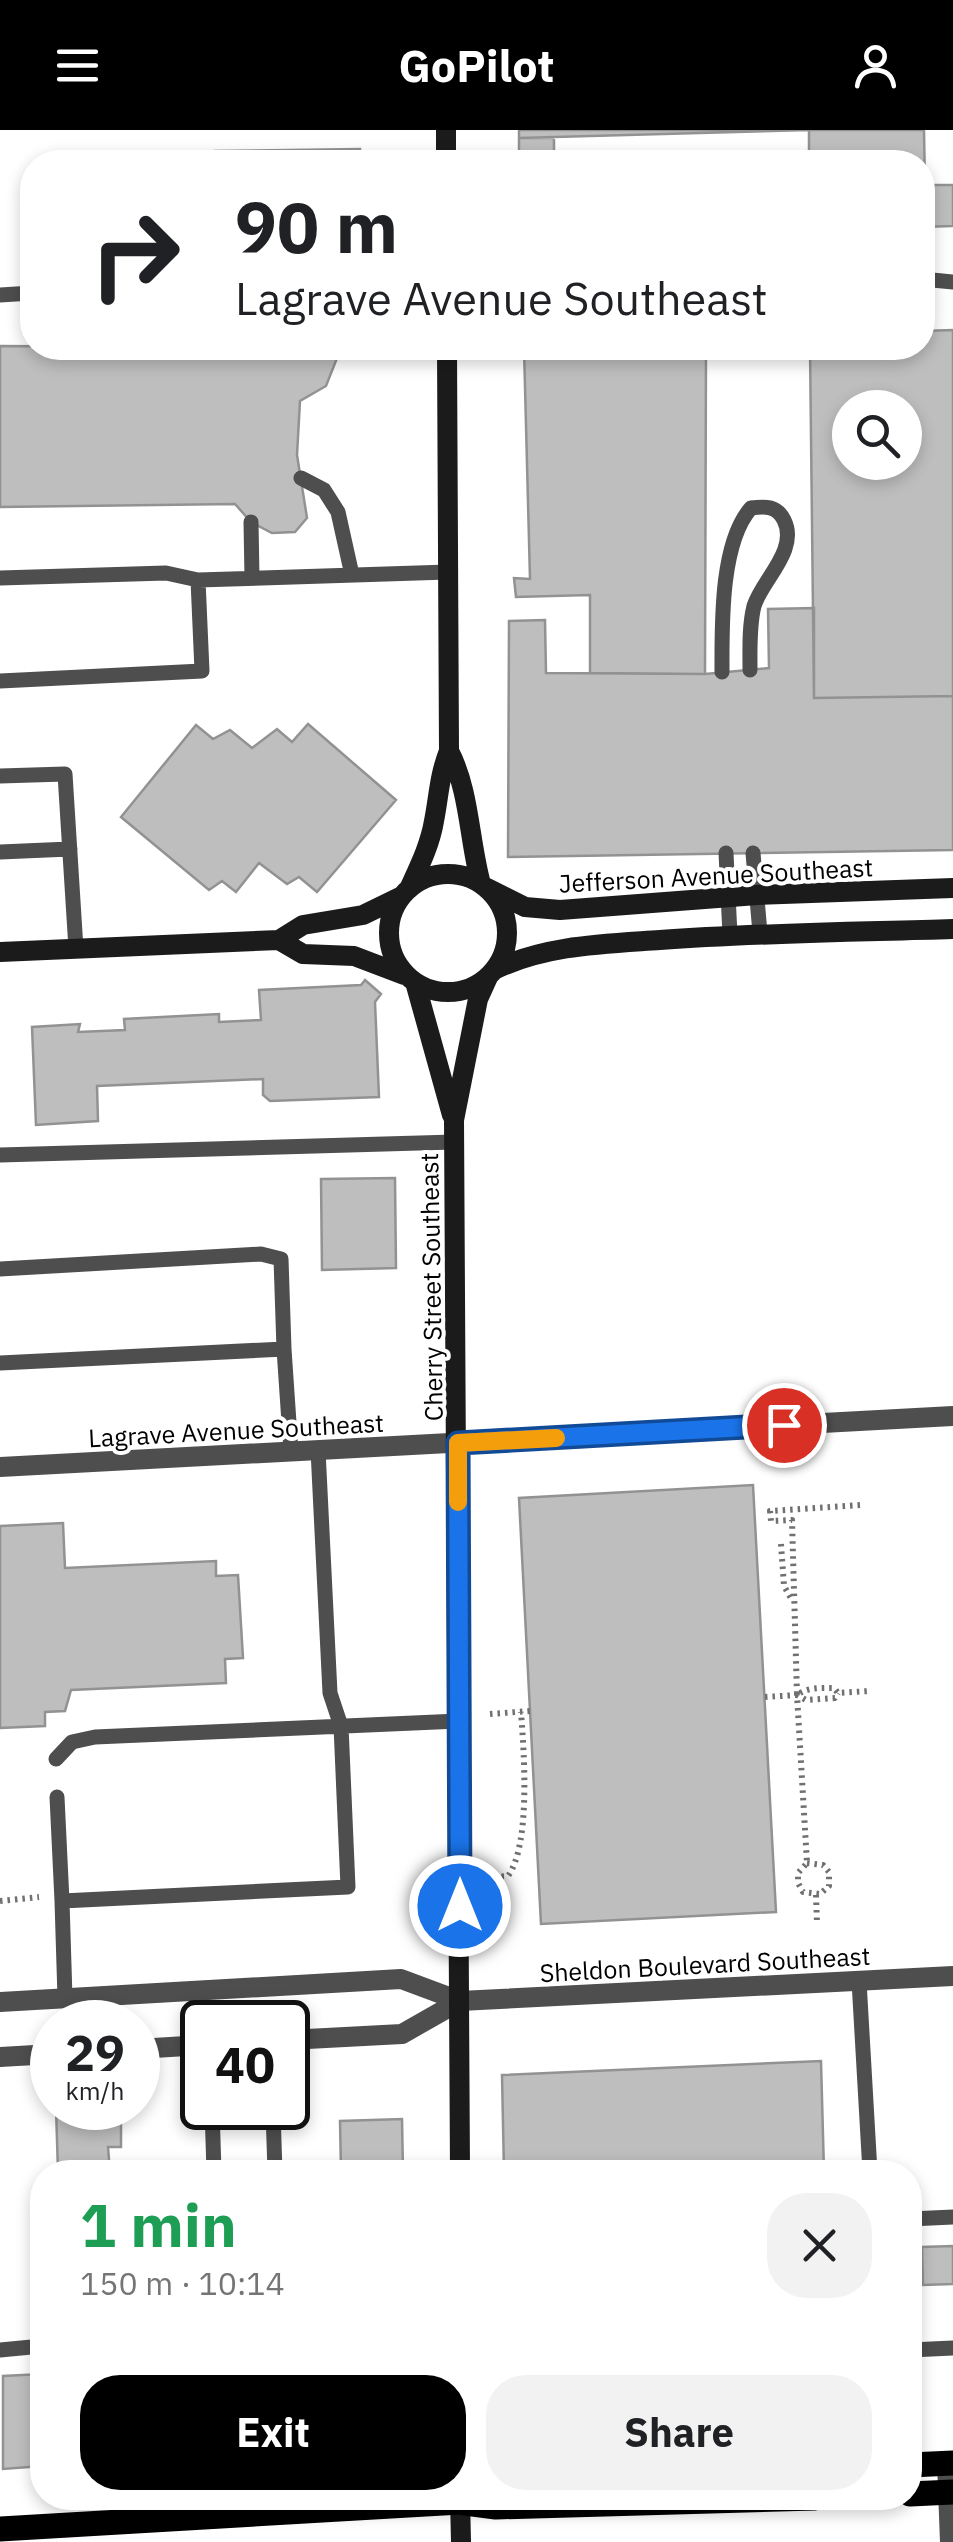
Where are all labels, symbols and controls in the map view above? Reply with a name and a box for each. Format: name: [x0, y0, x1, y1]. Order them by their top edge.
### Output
text: GoPilot: [398, 36, 555, 94]
icon: menu: [50, 38, 105, 93]
icon: person: [848, 38, 903, 93]
text: 90 m: [235, 181, 398, 272]
icon: right: [70, 190, 200, 320]
text: Lagrave Avenue Southeast: [235, 269, 768, 327]
map controls: [832, 390, 922, 480]
button: search: [832, 390, 922, 480]
street label: Jefferson Avenue Southeast: [558, 850, 874, 900]
street label: Cherry Street Southeast: [412, 1153, 450, 1421]
pin: [742, 1383, 827, 1468]
icon: arrive: [757, 1398, 812, 1453]
street label: Lagrave Avenue Southeast: [87, 1406, 385, 1454]
position arrow: [408, 1854, 512, 1958]
street label: Sheldon Boulevard Southeast: [539, 1939, 871, 1989]
speed limit sign: 40: [180, 2000, 310, 2130]
text: 29: [65, 2020, 125, 2085]
text: km/h: [66, 2074, 124, 2107]
text: 1 min: [80, 2185, 237, 2264]
button: close: [767, 2193, 872, 2298]
text: 150 m · 10:14: [80, 2262, 285, 2304]
button: Exit: [80, 2375, 466, 2490]
button: Share: [486, 2375, 872, 2490]

